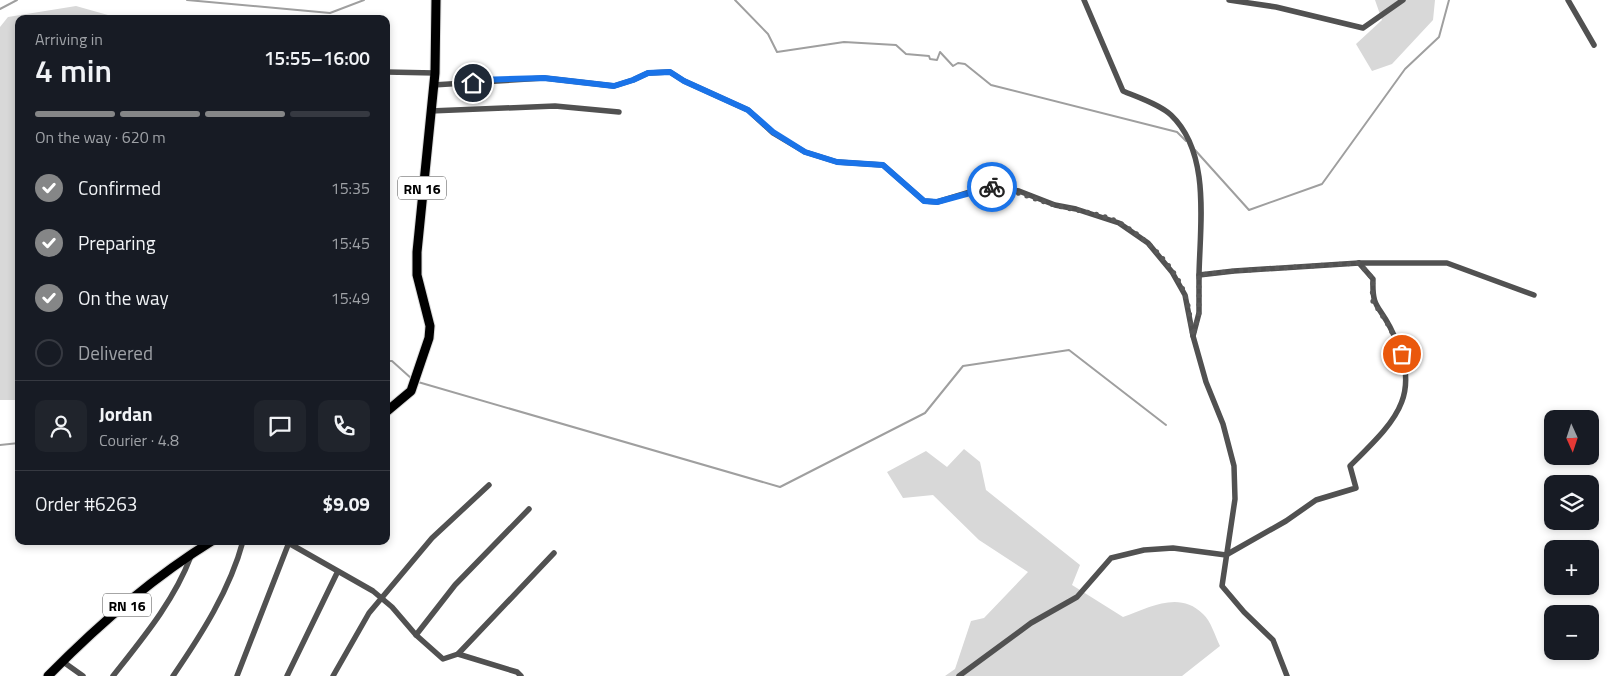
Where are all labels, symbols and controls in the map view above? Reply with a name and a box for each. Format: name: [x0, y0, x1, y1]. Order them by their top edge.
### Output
text: Arriving in: [35, 27, 103, 51]
text: 15:55–16:00: [264, 43, 370, 72]
text: 4 min: [35, 46, 112, 94]
pin: [452, 62, 494, 104]
icon: home: [459, 69, 487, 97]
text: On the way · 620 m: [35, 125, 166, 149]
courier: [967, 162, 1017, 212]
text: Confirmed: [78, 173, 161, 202]
icon: bike: [978, 173, 1006, 201]
icon: check: [35, 174, 63, 202]
text: 15:35: [331, 176, 370, 200]
road number: RN 16: [398, 177, 446, 200]
text: Preparing: [78, 228, 155, 257]
icon: check: [35, 229, 63, 257]
text: 15:45: [331, 231, 370, 255]
text: On the way: [78, 283, 169, 312]
icon: check: [35, 284, 63, 312]
text: 15:49: [331, 286, 370, 310]
pin: [1381, 333, 1423, 375]
text: Delivered: [78, 338, 153, 367]
icon: bag: [1388, 340, 1416, 368]
text: Jordan: [99, 399, 152, 428]
button: person: [35, 400, 87, 452]
button: chat: [254, 400, 306, 452]
button: phone: [318, 400, 370, 452]
north arrow: [1544, 410, 1599, 465]
map controls: [1544, 410, 1599, 660]
text: Courier · 4.8: [99, 428, 179, 452]
button: layers: [1544, 475, 1599, 530]
text: Order #6263: [35, 489, 137, 518]
text: $9.09: [323, 489, 370, 518]
button: +: [1544, 540, 1599, 595]
road number: RN 16: [103, 594, 151, 616]
button: −: [1544, 605, 1599, 660]

